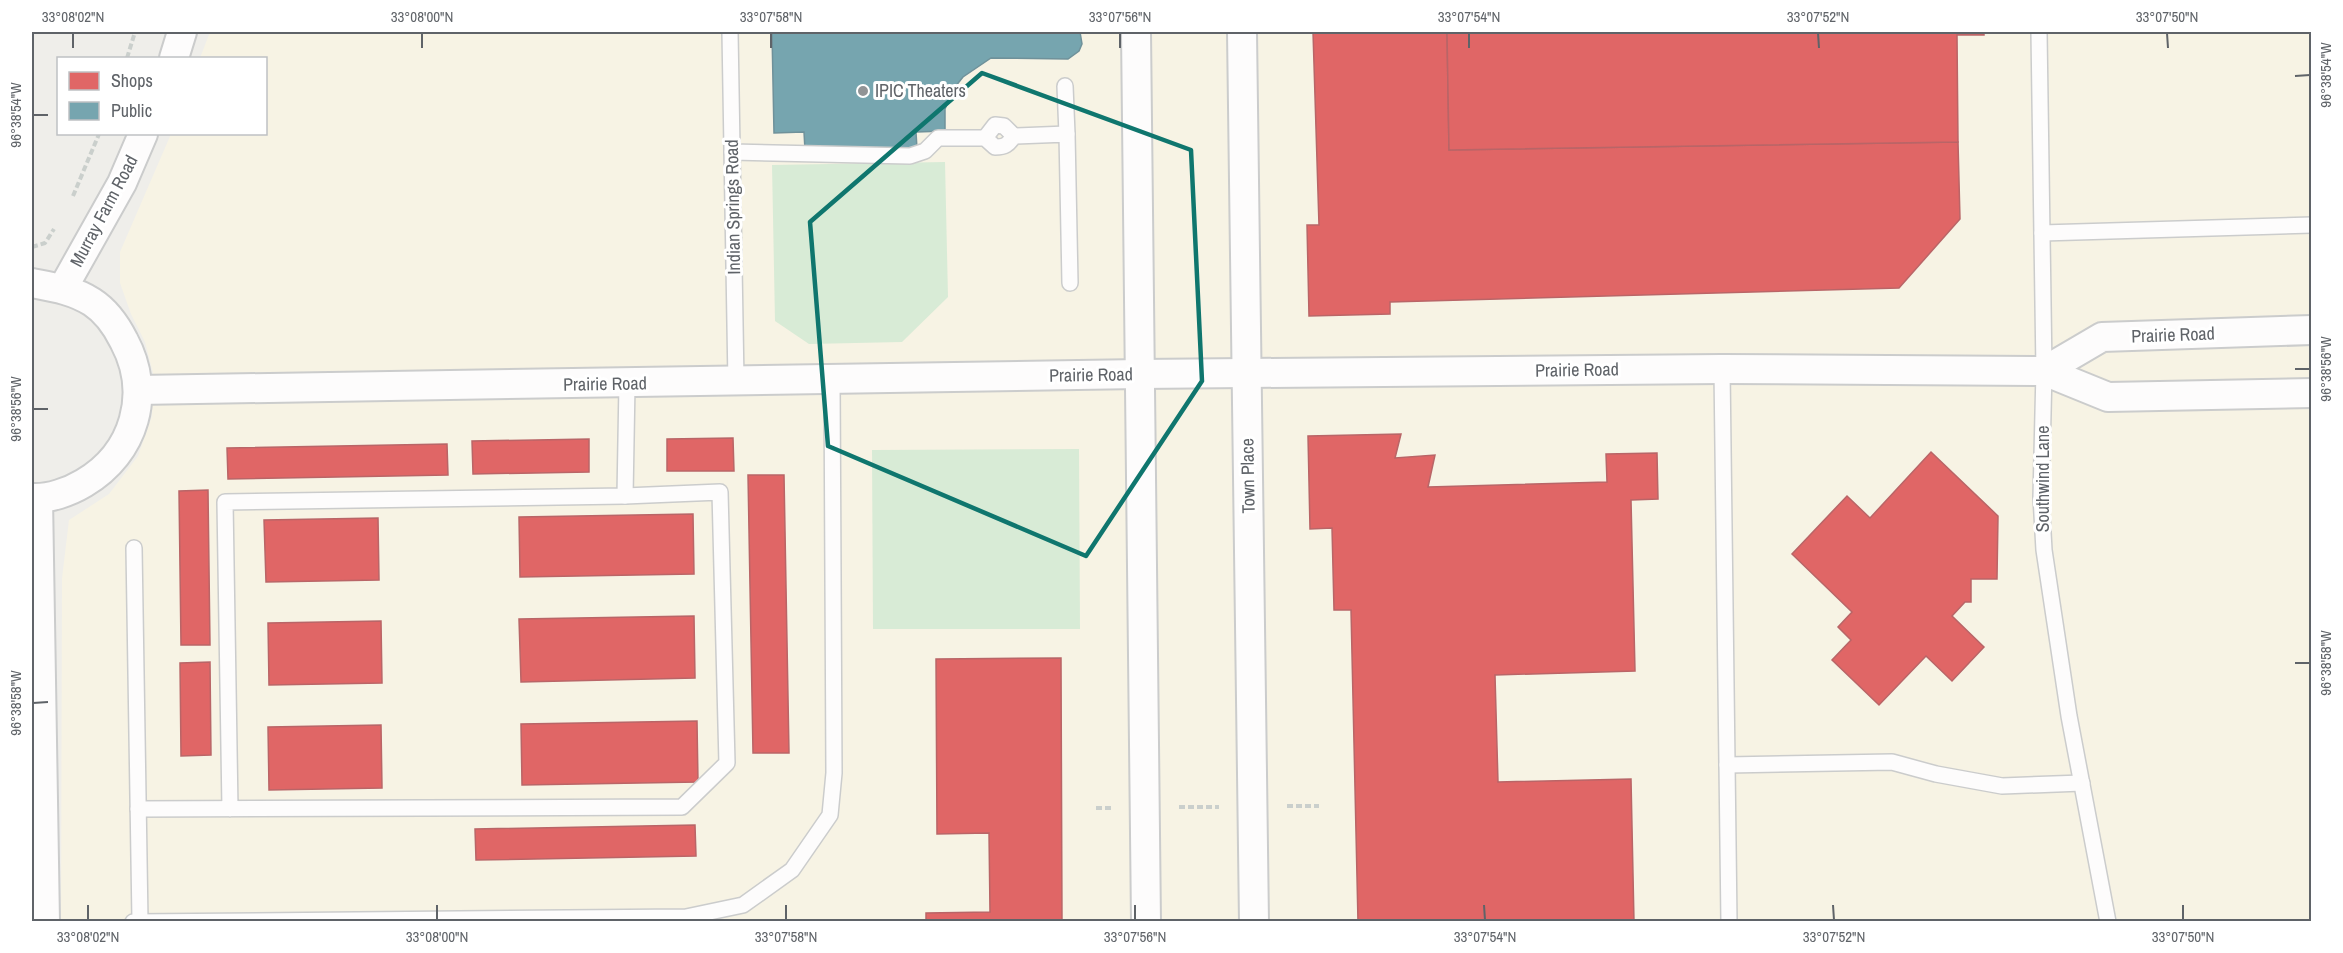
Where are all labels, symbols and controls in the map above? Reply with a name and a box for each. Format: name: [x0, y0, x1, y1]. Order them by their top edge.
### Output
text: 33°08'02"N: [42, 6, 104, 27]
text: 33°08'00"N: [391, 6, 453, 27]
text: 33°07'58"N: [740, 6, 802, 27]
text: 33°07'56"N: [1089, 6, 1151, 27]
text: 33°07'54"N: [1438, 6, 1500, 27]
text: 33°07'52"N: [1787, 6, 1849, 27]
text: 33°07'50"N: [2136, 6, 2198, 27]
text: 96°38'54"W: [2315, 42, 2336, 108]
legend: [57, 57, 267, 135]
text: Shops: [111, 68, 153, 93]
place label: IPIC Theaters: [875, 78, 966, 103]
text: 96°38'54"W: [5, 82, 26, 148]
marker: IPIC Theaters: [856, 84, 870, 98]
text: Public: [111, 98, 152, 123]
street label: Indian Springs Road: [719, 139, 746, 275]
street label: Murray Farm Road: [64, 151, 143, 271]
street label: Prairie Road: [2131, 321, 2215, 348]
text: 96°38'56"W: [2315, 336, 2336, 402]
street label: Prairie Road: [1535, 356, 1619, 383]
street label: Prairie Road: [1049, 361, 1133, 388]
street label: Prairie Road: [563, 370, 647, 397]
text: 96°38'56"W: [5, 376, 26, 442]
street label: Southwind Lane: [2030, 426, 2055, 532]
street label: Town Place: [1234, 438, 1261, 514]
text: 96°38'58"W: [2315, 630, 2336, 696]
text: 96°38'58"W: [5, 670, 26, 736]
text: 33°08'02"N: [57, 926, 119, 947]
text: 33°08'00"N: [406, 926, 468, 947]
text: 33°07'58"N: [755, 926, 817, 947]
text: 33°07'56"N: [1104, 926, 1166, 947]
text: 33°07'54"N: [1454, 926, 1516, 947]
text: 33°07'52"N: [1803, 926, 1865, 947]
text: 33°07'50"N: [2152, 926, 2214, 947]

